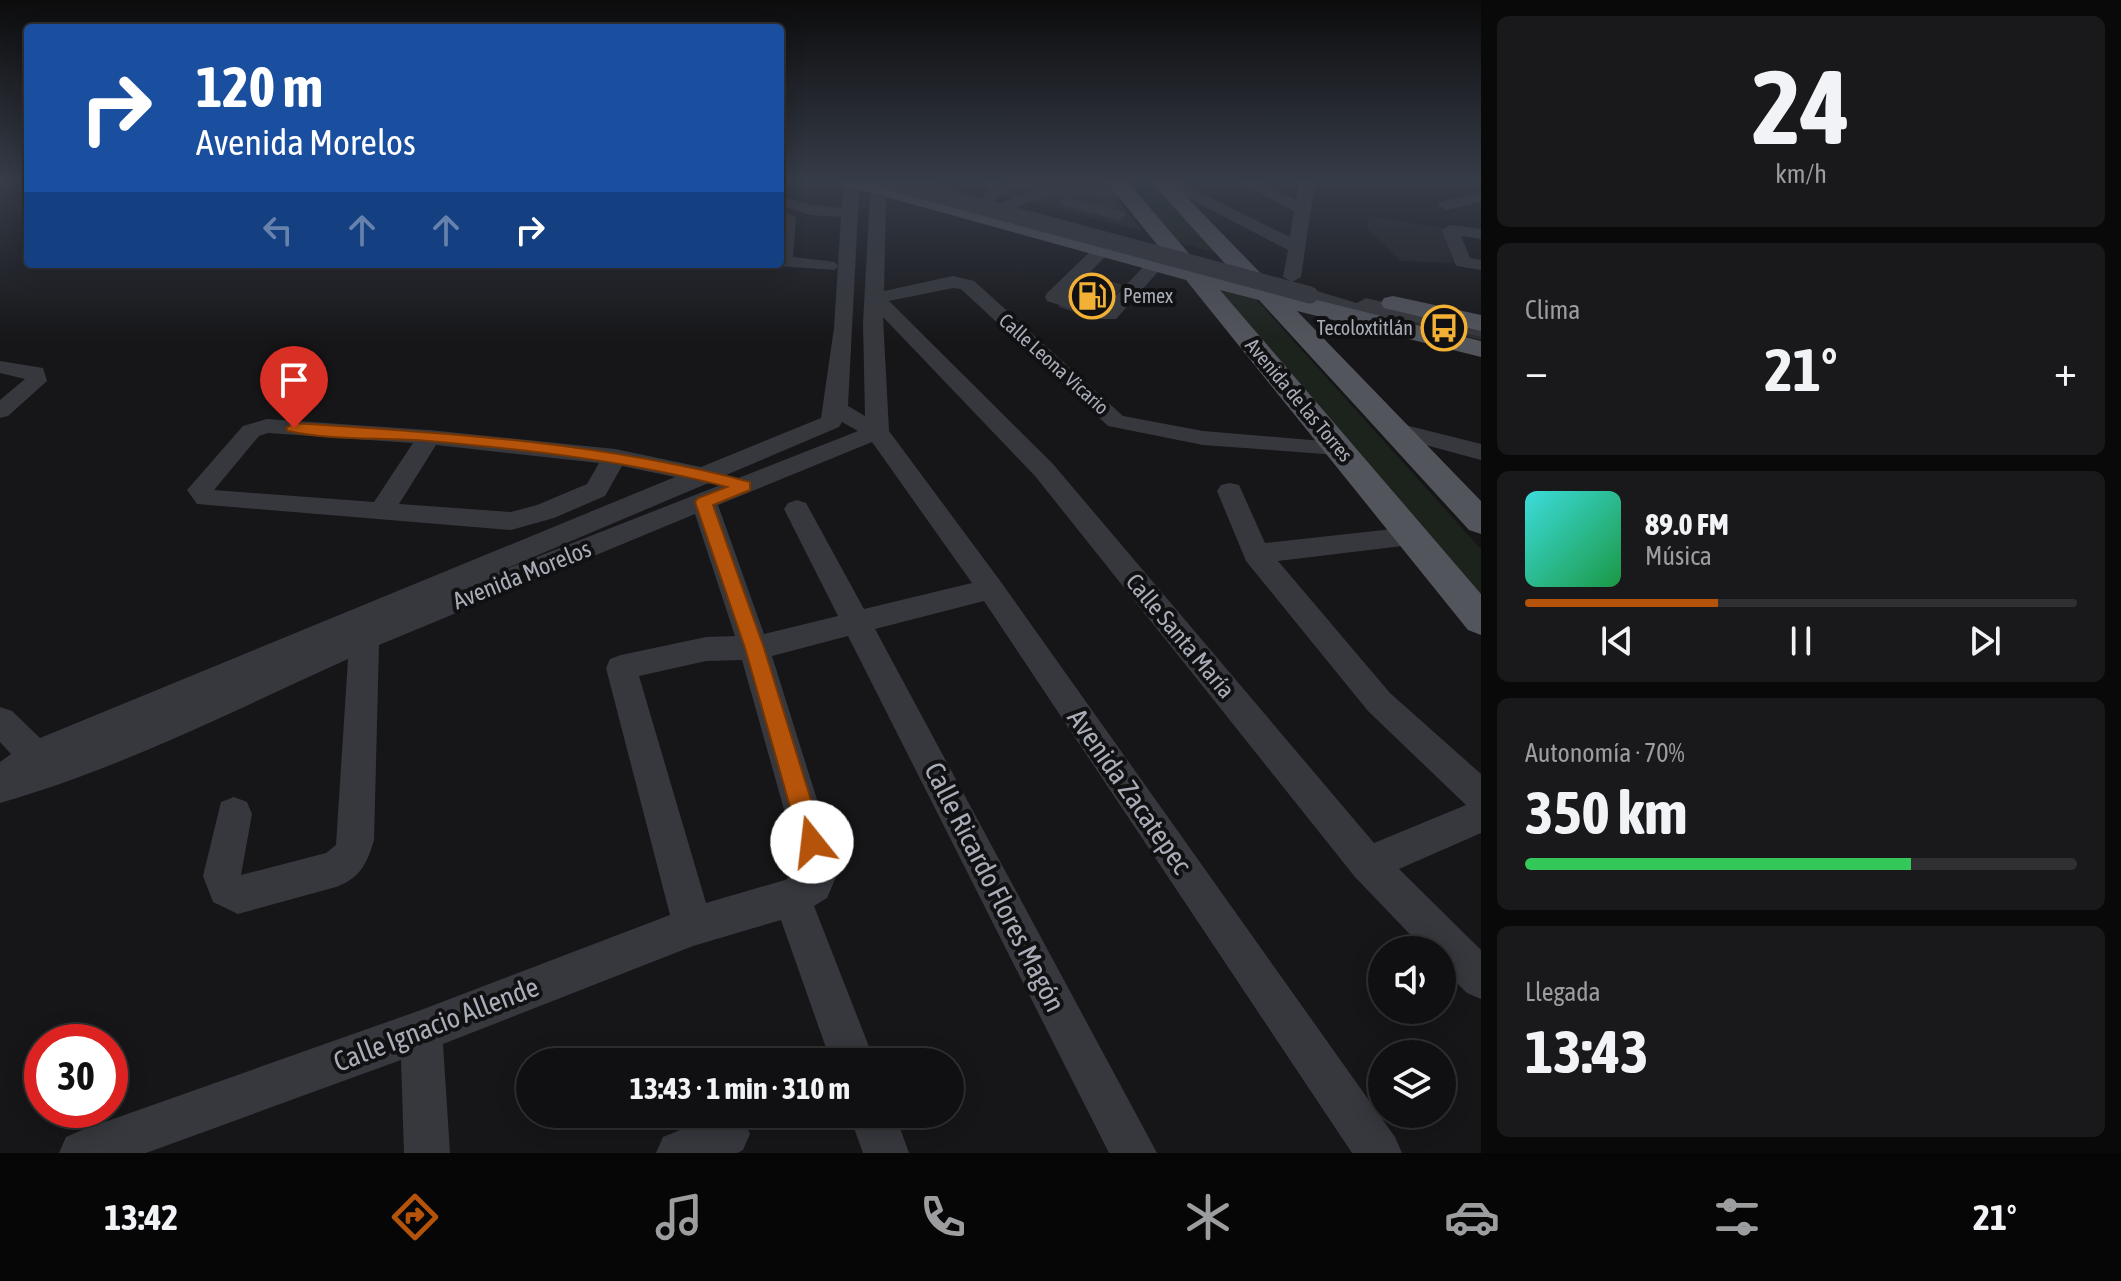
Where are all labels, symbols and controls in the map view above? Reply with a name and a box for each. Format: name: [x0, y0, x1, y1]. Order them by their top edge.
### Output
text: 24: [1752, 47, 1850, 166]
text: 120 m: [196, 55, 323, 119]
icon: right: [64, 56, 168, 160]
text: Avenida Morelos: [196, 121, 416, 163]
text: km/h: [1775, 159, 1827, 189]
icon: left: [256, 208, 300, 252]
icon: ahead: [340, 208, 384, 252]
icon: ahead: [424, 208, 468, 252]
icon: right: [508, 208, 552, 252]
fuel station icon: Pemex: [1068, 272, 1116, 320]
place label: Pemex: [1123, 284, 1173, 307]
text: Clima: [1525, 295, 1580, 325]
bus stop icon: Tecoloxtitlán: [1420, 304, 1468, 352]
street label: Calle Leona Vicario: [995, 308, 1114, 419]
place label: Tecoloxtitlán: [1317, 316, 1413, 339]
street label: Avenida de las Torres: [1241, 334, 1357, 466]
text: 21°: [1765, 335, 1837, 404]
text: −: [1525, 345, 1548, 395]
text: +: [2054, 345, 2077, 395]
pin: [260, 346, 328, 428]
icon: arrive: [272, 358, 316, 402]
text: 89.0 FM: [1645, 507, 1729, 541]
street label: Avenida Morelos: [449, 535, 595, 614]
text: Música: [1645, 541, 1712, 571]
street label: Calle Santa María: [1121, 568, 1240, 703]
icon: previous: [1595, 619, 1639, 663]
icon: pause: [1779, 619, 1823, 663]
icon: next: [1963, 619, 2007, 663]
street label: Avenida Zacatepec: [1061, 703, 1199, 880]
text: Autonomía · 70%: [1525, 738, 1685, 768]
street label: Calle Ricardo Flores Magón: [918, 757, 1072, 1017]
text: 350 km: [1525, 778, 1687, 847]
position arrow: [770, 800, 854, 884]
map controls: [1368, 936, 1456, 1128]
button: sound: [1368, 936, 1456, 1024]
street label: Calle Ignacio Allende: [329, 970, 543, 1078]
text: Llegada: [1525, 977, 1601, 1007]
text: 13:43: [1525, 1017, 1648, 1086]
speed limit sign: 30: [24, 1024, 128, 1128]
button: layers: [1368, 1040, 1456, 1128]
text: 13:43 · 1 min · 310 m: [630, 1071, 850, 1105]
icon: directions: [387, 1189, 443, 1245]
icon: music: [651, 1189, 707, 1245]
icon: phone: [915, 1189, 971, 1245]
icon: climate: [1180, 1189, 1236, 1245]
icon: car: [1444, 1189, 1500, 1245]
icon: filters: [1709, 1189, 1765, 1245]
text: 13:42: [104, 1196, 178, 1238]
text: 21°: [1973, 1196, 2017, 1238]

